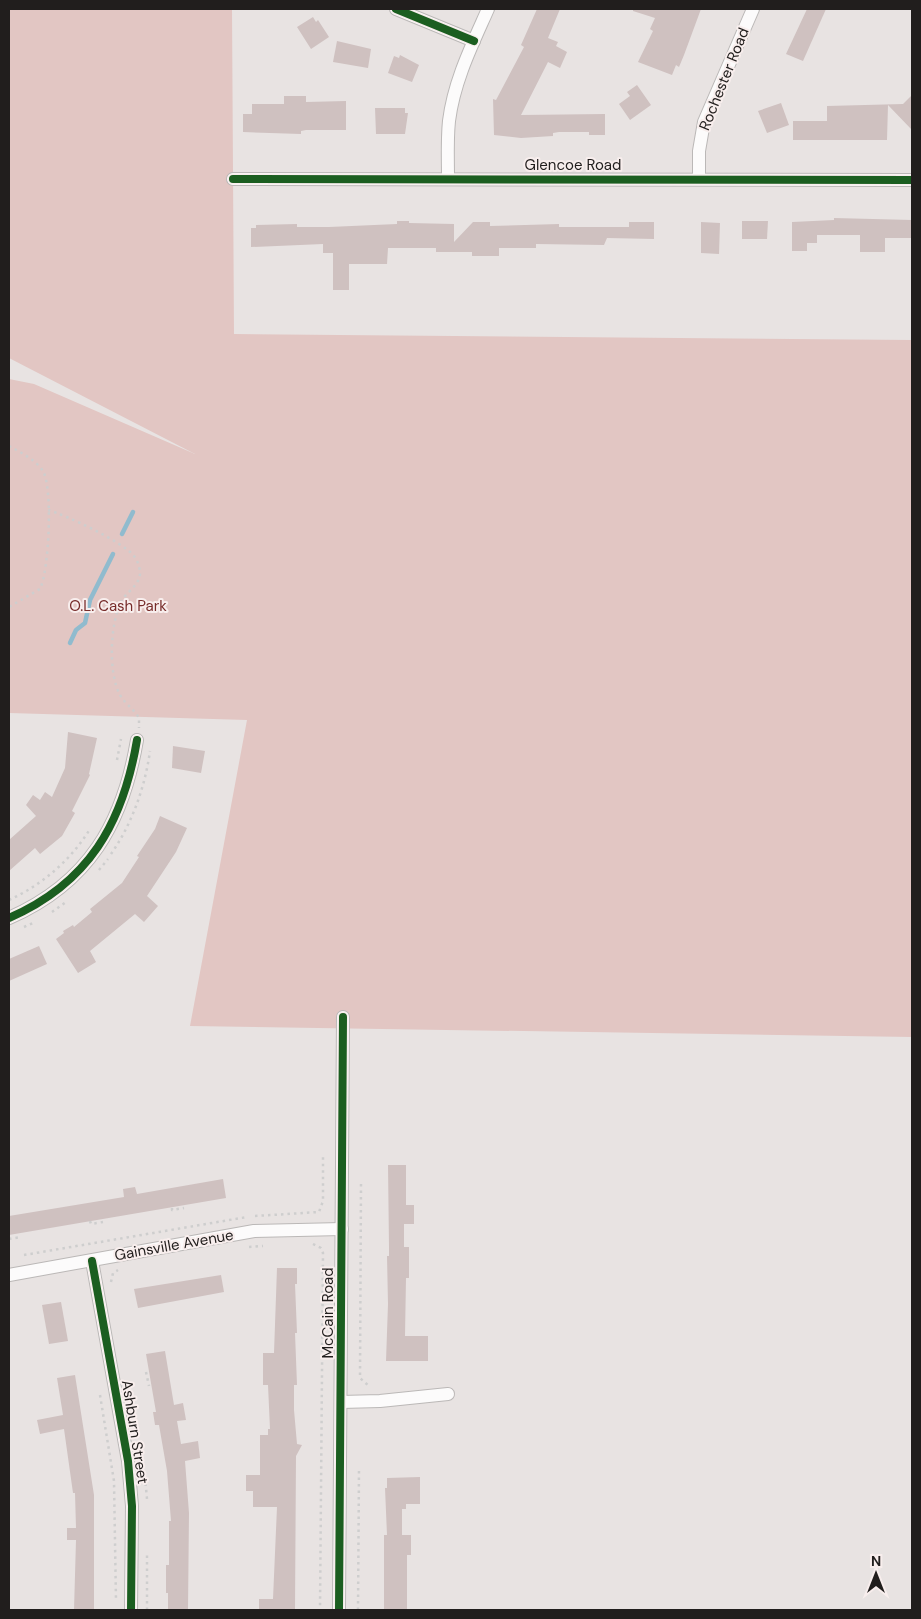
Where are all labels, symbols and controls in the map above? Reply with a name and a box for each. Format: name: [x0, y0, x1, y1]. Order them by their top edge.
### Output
street label: Rochester Road: [694, 25, 754, 133]
street label: Glencoe Road: [525, 155, 621, 175]
park label: O.L. Cash Park: [69, 596, 167, 616]
street label: Gainsville Avenue: [113, 1225, 235, 1265]
street label: McCain Road: [318, 1267, 338, 1359]
street label: Ashburn Street: [117, 1379, 153, 1485]
north arrow: [851, 1549, 901, 1599]
text: N: [871, 1552, 881, 1570]

